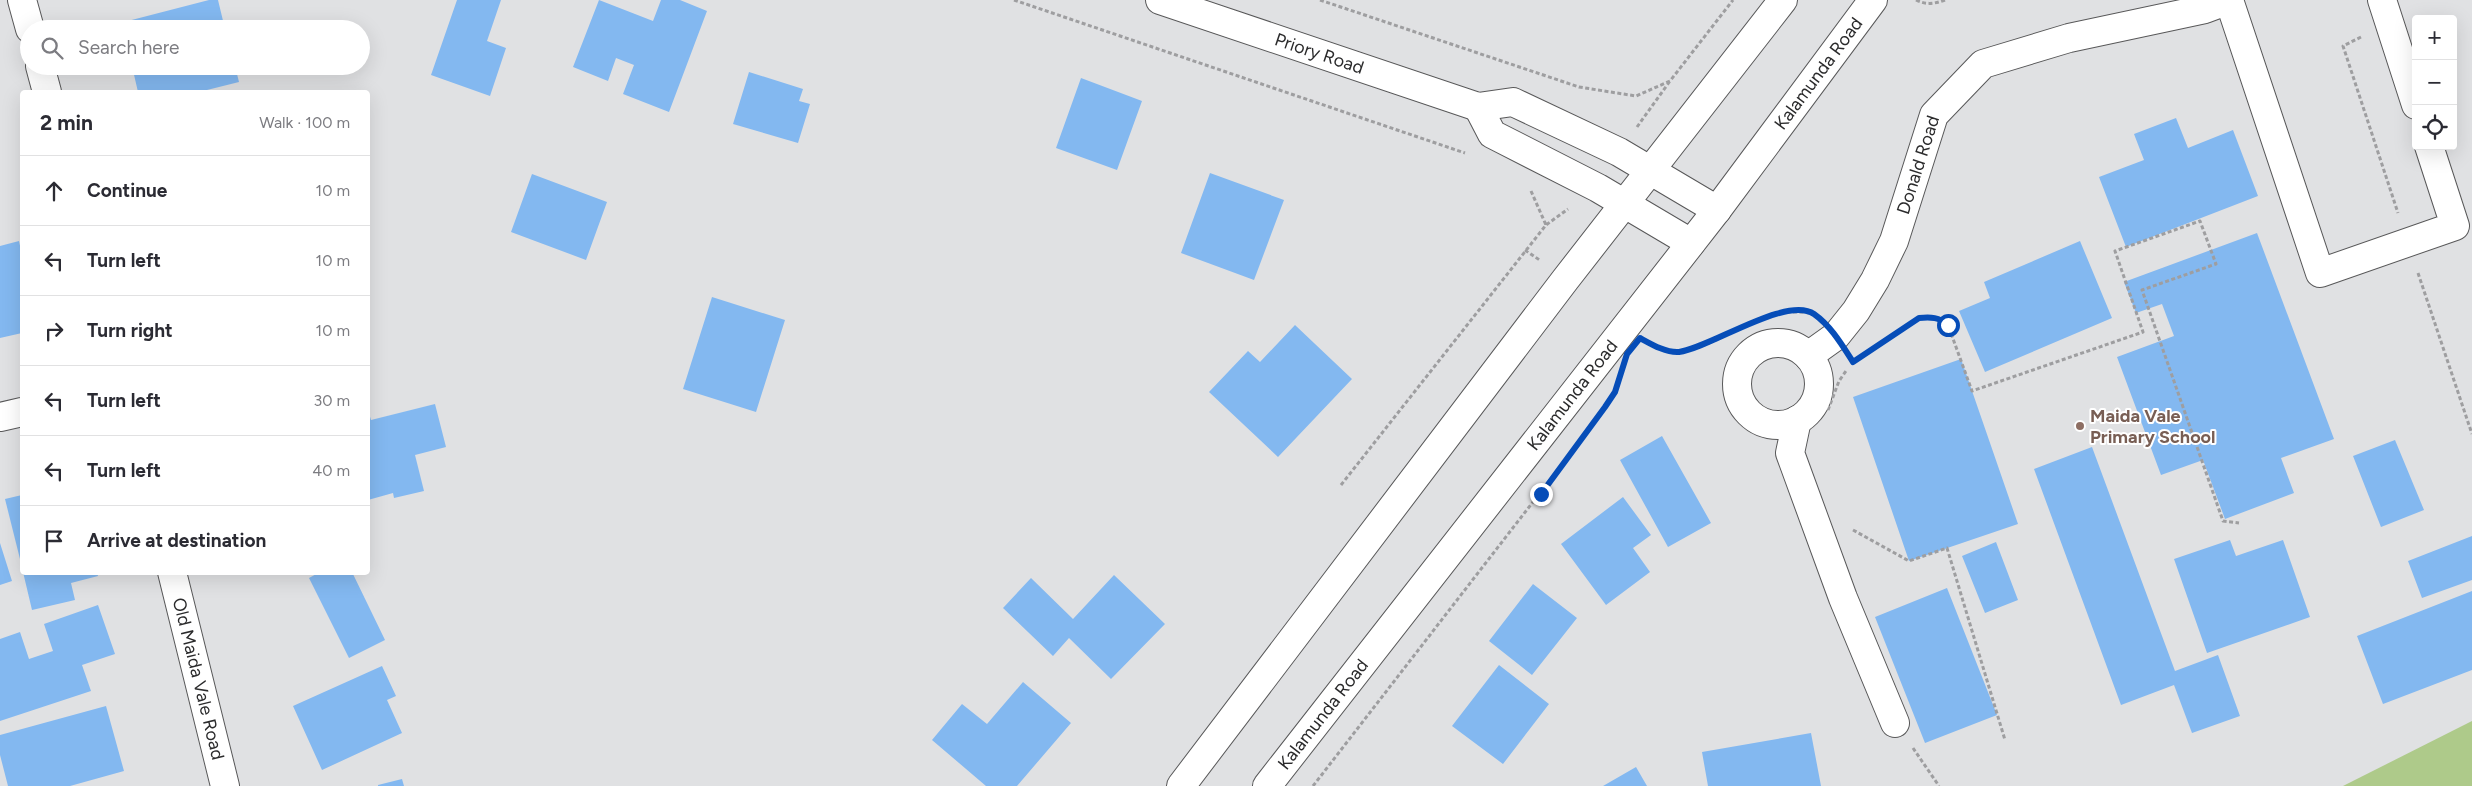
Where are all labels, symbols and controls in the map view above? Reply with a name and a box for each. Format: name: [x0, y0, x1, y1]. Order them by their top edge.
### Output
street label: Kalamunda Road: [1770, 13, 1867, 134]
map controls: [2412, 15, 2457, 150]
button: +: [2412, 15, 2457, 60]
search box: [20, 20, 370, 75]
street label: Priory Road: [1272, 28, 1367, 79]
icon: search: [38, 34, 66, 62]
text: Search here: [78, 36, 180, 59]
button: −: [2412, 60, 2457, 105]
button: locate: [2412, 105, 2457, 150]
text: 2 min: [40, 110, 93, 135]
text: Walk · 100 m: [259, 113, 350, 132]
street label: Donald Road: [1892, 113, 1944, 217]
icon: ahead: [40, 177, 68, 205]
text: Continue: [87, 179, 167, 202]
text: 10 m: [316, 181, 350, 200]
icon: left: [40, 247, 68, 275]
text: Turn left: [87, 249, 161, 272]
text: 10 m: [316, 251, 350, 270]
route start: [1937, 314, 1960, 337]
icon: right: [40, 317, 68, 345]
text: Turn right: [87, 319, 173, 342]
text: 10 m: [316, 321, 350, 340]
street label: Kalamunda Road: [1522, 335, 1622, 455]
icon: left: [40, 387, 68, 415]
text: Turn left: [87, 389, 161, 412]
text: 30 m: [313, 391, 350, 410]
place label: Maida Vale Primary School: [2090, 405, 2215, 448]
marker: Maida Vale Primary School: [2074, 420, 2086, 432]
icon: left: [40, 457, 68, 485]
text: Turn left: [87, 459, 161, 482]
text: 40 m: [312, 461, 350, 480]
route end: [1530, 483, 1553, 506]
icon: arrive: [40, 527, 68, 555]
text: Arrive at destination: [87, 529, 266, 552]
street label: Old Maida Vale Road: [168, 595, 229, 762]
street label: Kalamunda Road: [1273, 655, 1373, 774]

